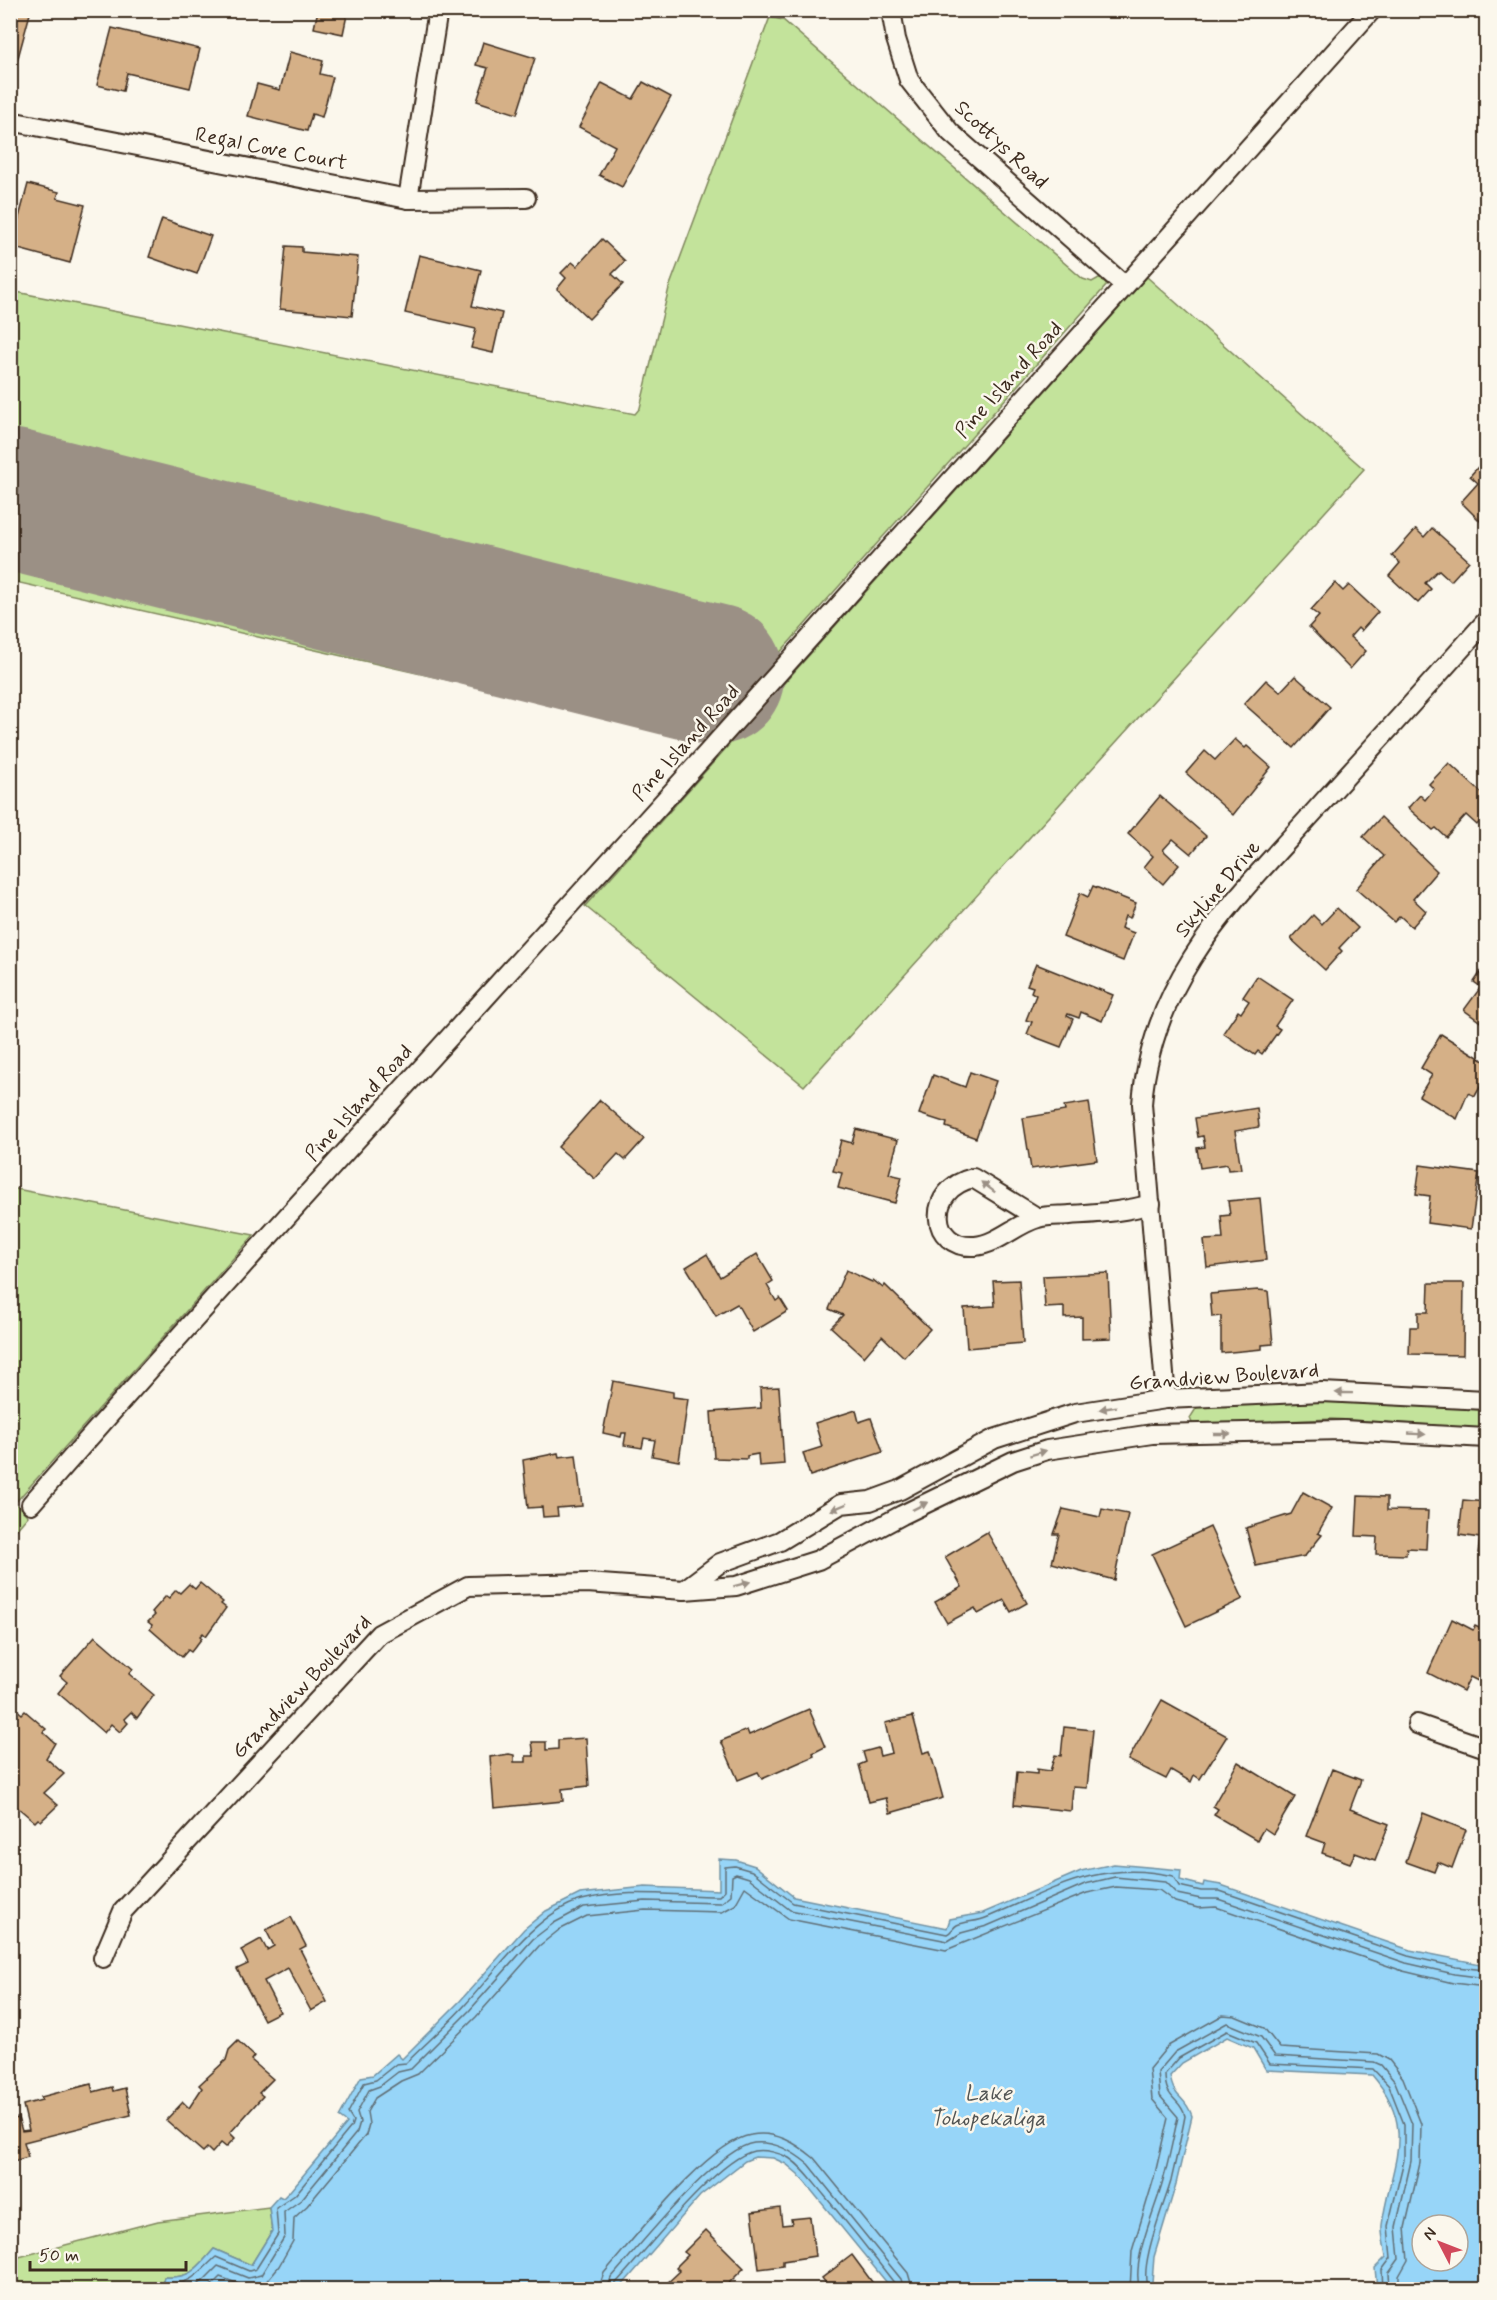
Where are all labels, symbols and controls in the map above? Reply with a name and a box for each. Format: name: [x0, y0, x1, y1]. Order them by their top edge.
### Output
street label: Scottys Road: [948, 94, 1054, 196]
street label: Regal Cove Court: [192, 121, 349, 179]
street label: Pine Island Road: [949, 315, 1069, 445]
street label: Pine Island Road: [626, 678, 746, 808]
street label: Skyline Drive: [1169, 834, 1267, 944]
street label: Pine Island Road: [299, 1038, 419, 1168]
one-way arrow: [981, 1182, 996, 1194]
street label: Grandview Boulevard: [1128, 1356, 1320, 1398]
one-way arrow: [1335, 1388, 1354, 1397]
one-way arrow: [1099, 1403, 1118, 1412]
one-way arrow: [1213, 1429, 1232, 1439]
one-way arrow: [1408, 1430, 1427, 1439]
one-way arrow: [1029, 1448, 1047, 1457]
one-way arrow: [911, 1501, 928, 1510]
one-way arrow: [829, 1502, 847, 1512]
one-way arrow: [733, 1579, 751, 1588]
street label: Grandview Boulevard: [226, 1609, 378, 1765]
water label: Lake Tohopekaliga: [930, 2080, 1046, 2134]
north arrow: [1410, 2213, 1470, 2273]
text: N: [1419, 2223, 1441, 2245]
scale bar: [30, 2234, 186, 2272]
text: 50 m: [39, 2244, 79, 2268]

